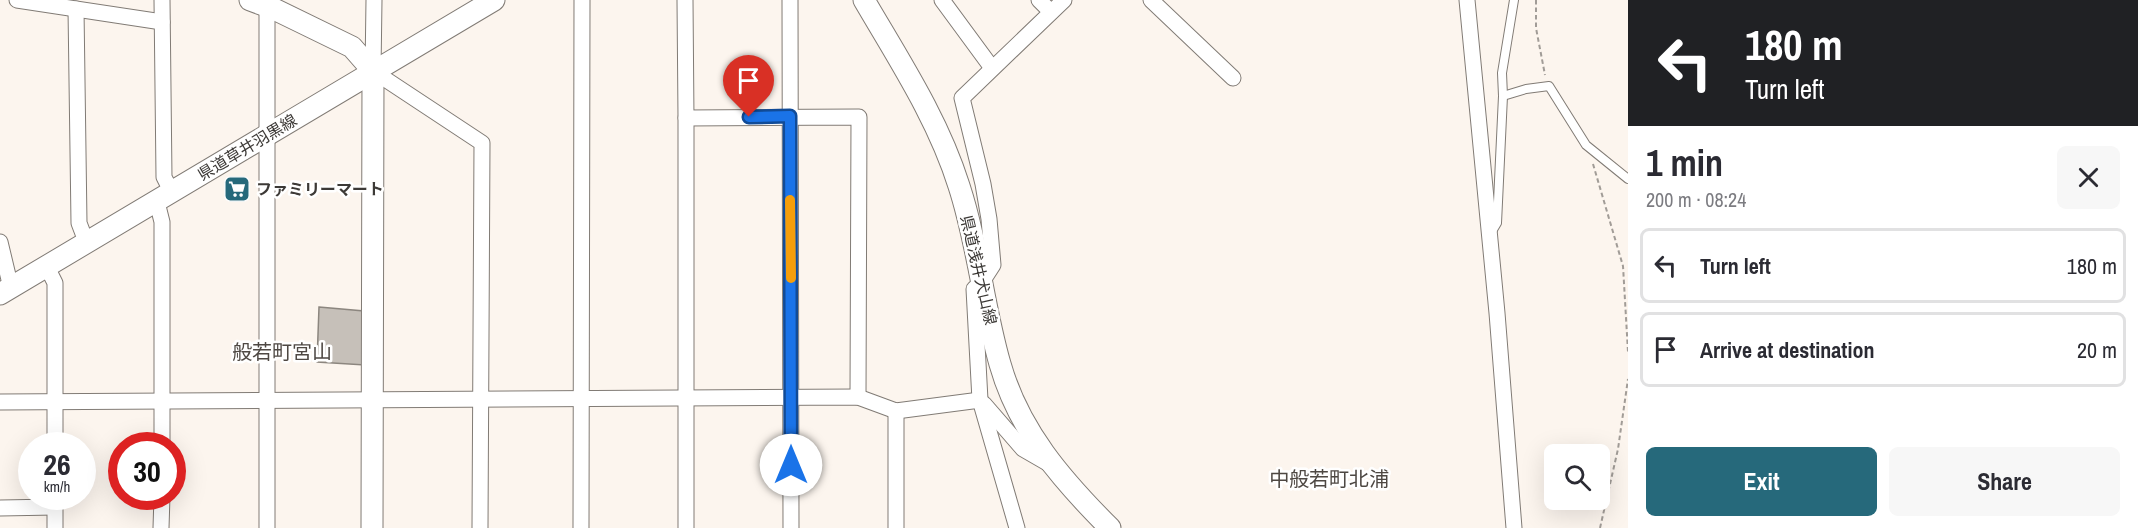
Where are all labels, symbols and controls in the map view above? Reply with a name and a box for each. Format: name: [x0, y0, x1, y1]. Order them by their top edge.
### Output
text: 180 m: [1745, 17, 1843, 73]
icon: left: [1646, 24, 1724, 102]
pin: [723, 55, 774, 117]
icon: arrive: [732, 64, 765, 97]
text: Turn left: [1745, 71, 1824, 107]
street label: 県道草井羽黒線: [193, 109, 301, 185]
text: 1 min: [1646, 139, 1723, 187]
button: close: [2057, 146, 2120, 209]
supermarket icon: ファミリーマート: [222, 174, 252, 204]
place label: ファミリーマート: [256, 178, 384, 200]
text: 200 m · 08:24: [1646, 186, 1746, 213]
street label: 県道浅井犬山線: [956, 213, 1002, 327]
icon: left: [1649, 249, 1682, 282]
text: Turn left: [1700, 251, 1771, 281]
text: 180 m: [2067, 251, 2117, 281]
icon: arrive: [1649, 333, 1682, 366]
text: Arrive at destination: [1700, 335, 1874, 365]
text: 20 m: [2077, 335, 2117, 365]
district label: 般若町宮山: [232, 338, 332, 365]
speed limit sign: 30: [108, 432, 186, 510]
position arrow: [759, 433, 823, 497]
text: 26: [43, 444, 71, 484]
map controls: [1544, 444, 1610, 510]
button: search: [1544, 444, 1610, 510]
button: Exit: [1646, 447, 1877, 516]
button: Share: [1889, 447, 2120, 516]
district label: 中般若町北浦: [1269, 465, 1389, 492]
text: km/h: [44, 476, 70, 497]

